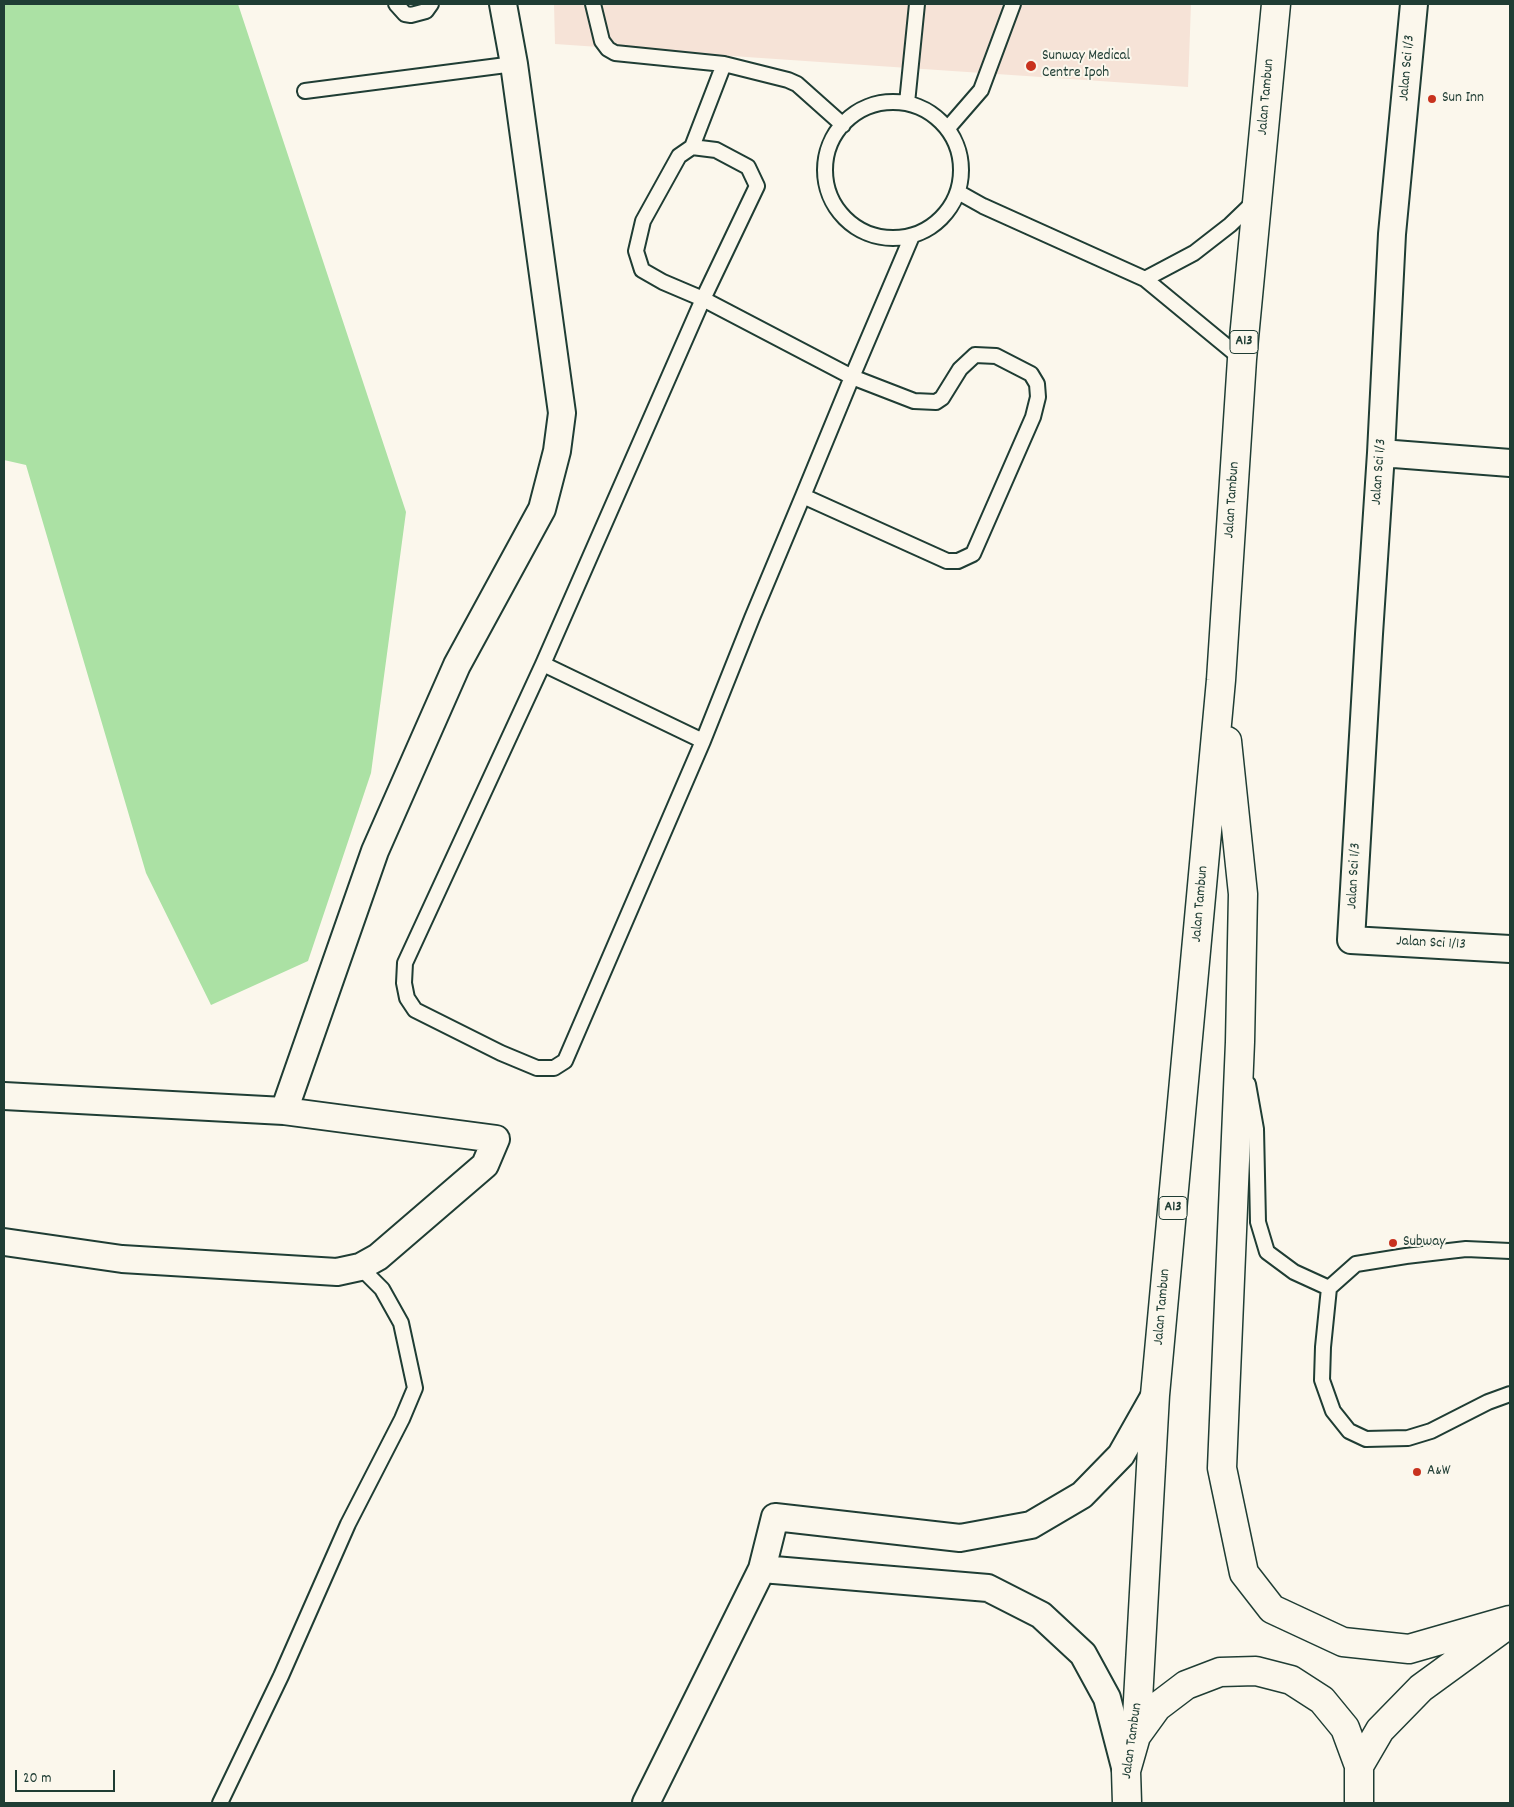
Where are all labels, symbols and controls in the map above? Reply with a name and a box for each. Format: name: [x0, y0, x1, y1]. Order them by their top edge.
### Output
street label: Jalan Sci 1/3: [1396, 34, 1420, 102]
place label: Sunway Medical Centre Ipoh: [1042, 48, 1130, 83]
street label: Jalan Tambun: [1255, 58, 1279, 136]
marker: Sunway Medical Centre Ipoh: [1024, 59, 1038, 73]
place label: Sun Inn: [1442, 90, 1484, 108]
marker: Sun Inn: [1426, 93, 1438, 105]
road number: A13: [1230, 331, 1258, 354]
street label: Jalan Sci 1/3: [1369, 438, 1391, 506]
street label: Jalan Tambun: [1221, 461, 1245, 539]
street label: Jalan Sci 1/3: [1344, 842, 1366, 910]
street label: Jalan Tambun: [1189, 865, 1213, 943]
street label: Jalan Sci 1/13: [1396, 933, 1466, 955]
road number: A13: [1159, 1196, 1187, 1220]
place label: Subway: [1403, 1234, 1445, 1252]
marker: Subway: [1387, 1237, 1399, 1249]
street label: Jalan Tambun: [1151, 1268, 1175, 1346]
place label: A&W: [1427, 1463, 1450, 1481]
marker: A&W: [1411, 1466, 1423, 1478]
street label: Jalan Tambun: [1119, 1702, 1147, 1780]
scale bar: [18, 1760, 118, 1792]
text: 20 m: [23, 1768, 51, 1790]

